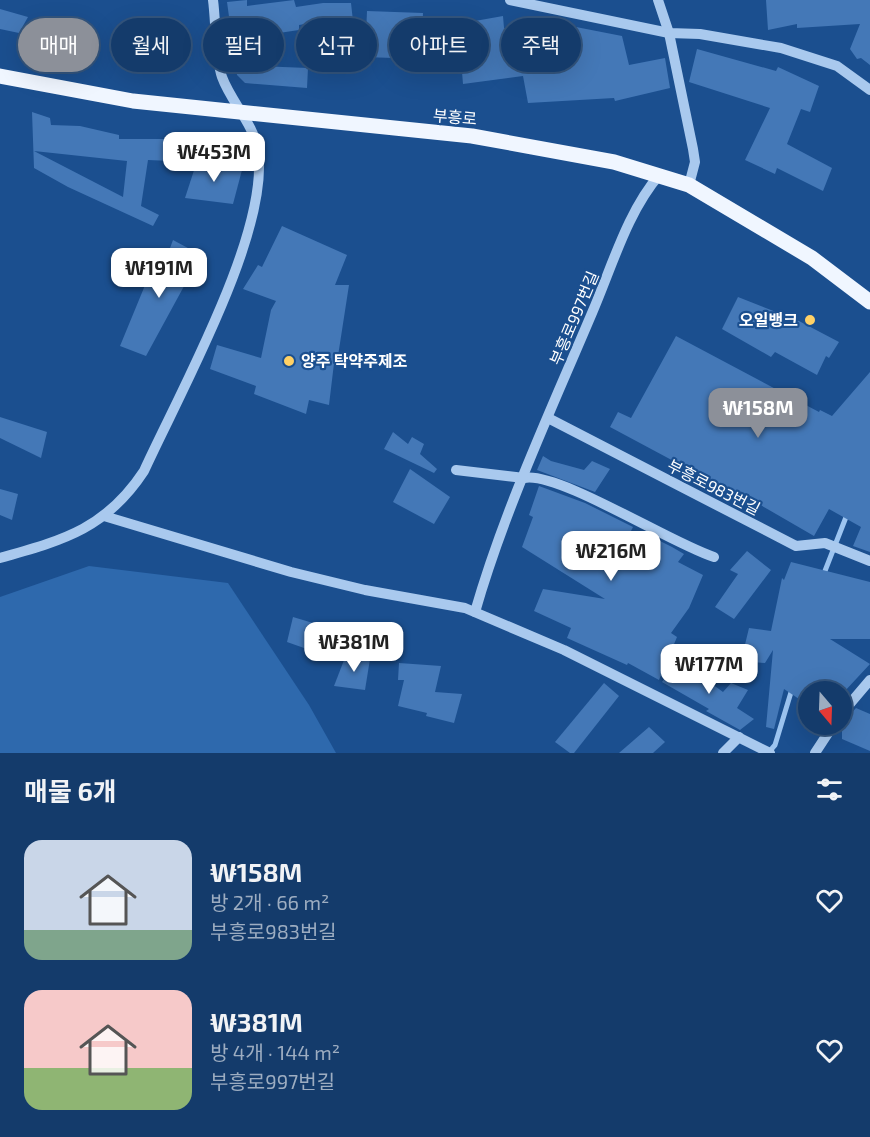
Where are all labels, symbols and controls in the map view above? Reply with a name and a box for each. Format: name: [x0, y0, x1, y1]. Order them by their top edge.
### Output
chip: 매매: [18, 18, 99, 72]
chip: 월세: [111, 18, 191, 72]
chip: 필터: [203, 18, 284, 72]
chip: 신규: [296, 18, 377, 72]
chip: 아파트: [389, 18, 489, 72]
chip: 주택: [501, 18, 581, 72]
street label: 부흥로: [432, 105, 478, 128]
pin: ₩453M: [172, 132, 256, 183]
text: ₩453M: [177, 139, 251, 163]
pin: ₩191M: [117, 248, 201, 299]
text: ₩191M: [125, 255, 193, 279]
street label: 부흥로997번길: [545, 268, 602, 368]
place label: 오일뱅크: [739, 310, 798, 329]
marker: 오일뱅크: [803, 313, 817, 327]
place label: 양주 탁약주제조: [301, 351, 408, 370]
marker: 양주 탁약주제조: [282, 354, 296, 368]
pin: ₩158M: [716, 388, 800, 439]
text: ₩158M: [722, 395, 794, 419]
street label: 부흥로983번길: [665, 455, 764, 518]
pin: ₩216M: [569, 531, 653, 582]
text: ₩216M: [576, 538, 646, 562]
pin: ₩381M: [312, 622, 396, 673]
text: ₩381M: [318, 629, 390, 653]
pin: ₩177M: [667, 644, 751, 695]
text: ₩177M: [675, 651, 743, 675]
north arrow: [798, 681, 852, 735]
map controls: [798, 681, 852, 735]
icon: filters: [813, 773, 846, 806]
text: 매물 6개: [24, 775, 117, 806]
text: ₩158M: [210, 856, 302, 887]
icon: home: [72, 864, 144, 936]
icon: heart: [813, 884, 846, 917]
text: 방 2개 · 66 m²: [210, 890, 329, 914]
text: 부흥로983번길: [210, 919, 337, 943]
text: ₩381M: [210, 1006, 303, 1037]
icon: home: [72, 1014, 144, 1086]
icon: heart: [813, 1034, 846, 1067]
text: 방 4개 · 144 m²: [210, 1040, 340, 1064]
text: 부흥로997번길: [210, 1069, 335, 1093]

